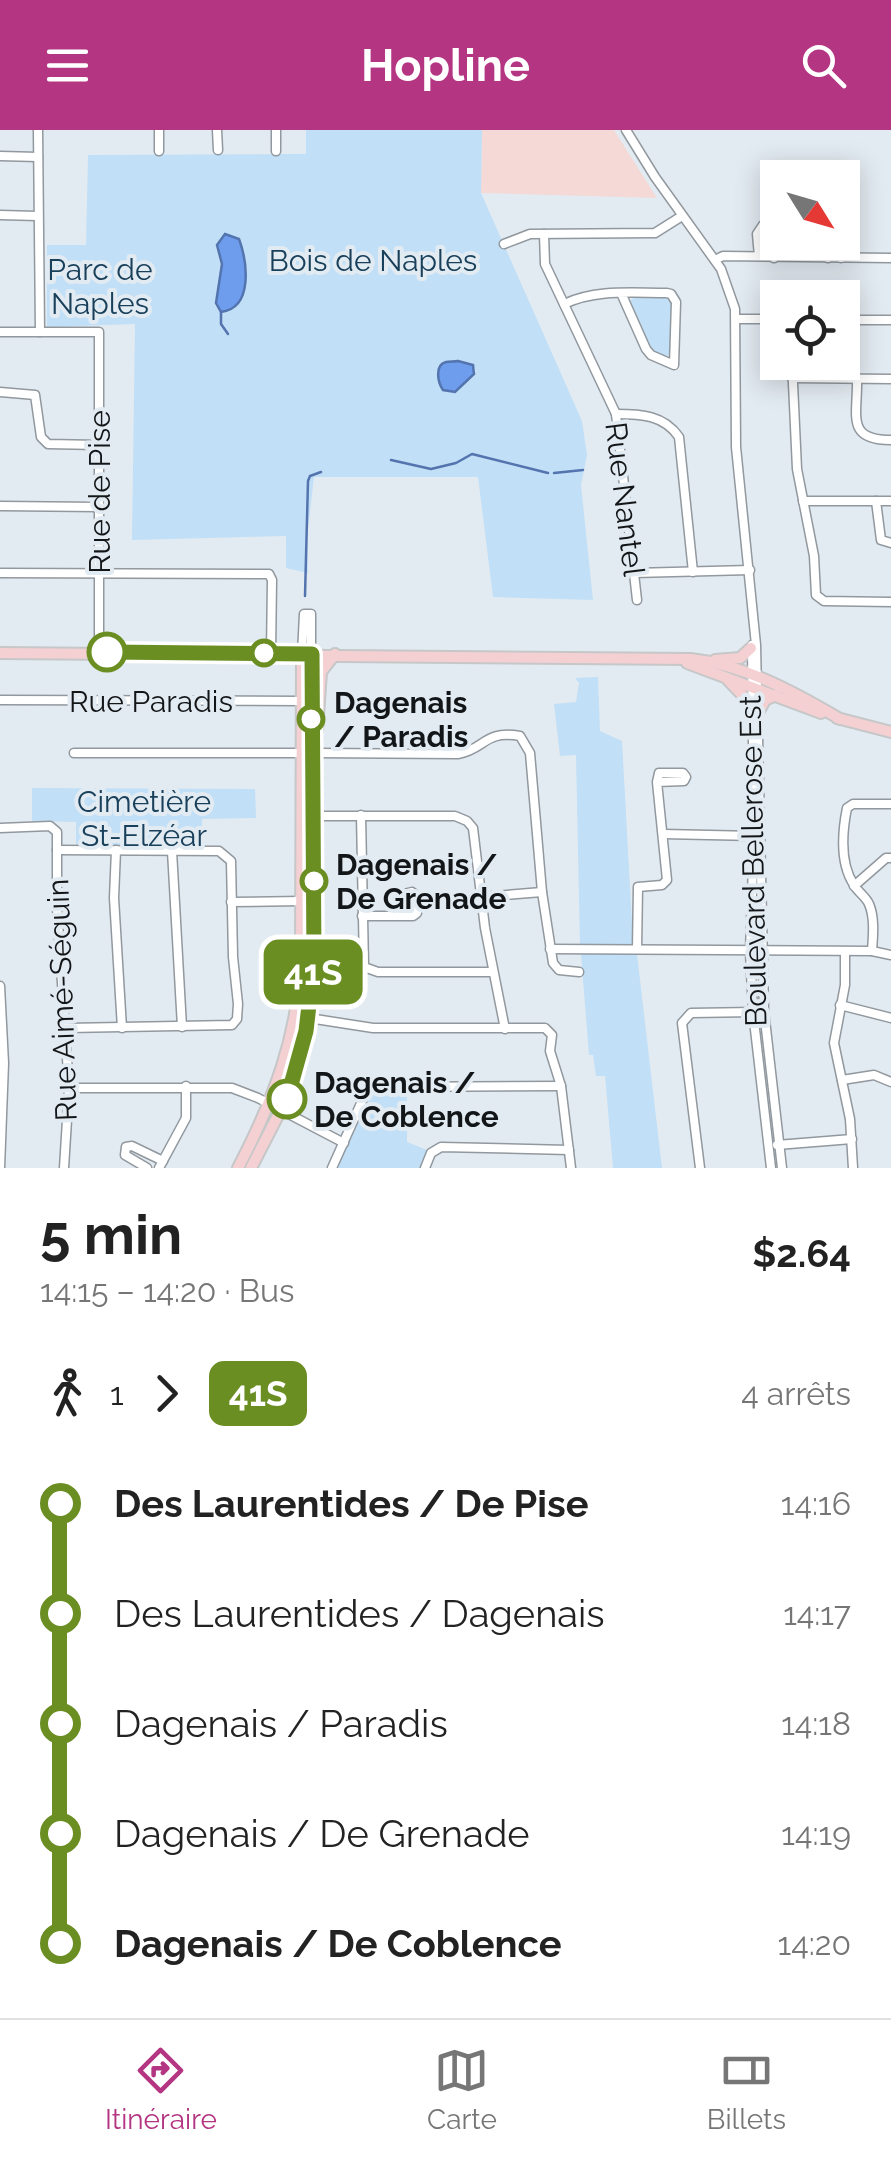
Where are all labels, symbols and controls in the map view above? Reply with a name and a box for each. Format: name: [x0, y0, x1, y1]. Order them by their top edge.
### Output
icon: menu: [40, 38, 95, 93]
icon: search: [796, 38, 851, 93]
text: Hopline: [361, 39, 530, 92]
north arrow: [760, 160, 860, 260]
map controls: [760, 160, 860, 380]
park label: Bois de Naples: [269, 243, 477, 278]
park label: Parc de Naples: [47, 252, 153, 321]
button: locate: [760, 280, 860, 380]
street label: Rue de Pise: [82, 410, 117, 574]
street label: Rue Nantel: [598, 420, 652, 579]
unlabelled marker: [88, 633, 126, 671]
unlabelled marker: [251, 640, 277, 666]
street label: Rue Paradis: [69, 684, 233, 719]
place label: Dagenais / Paradis: [334, 685, 468, 754]
street label: Boulevard Bellerose Est: [733, 695, 773, 1027]
marker: Dagenais / Paradis: [298, 706, 324, 732]
park label: Cimetière St-Elzéar: [77, 784, 211, 853]
place label: Dagenais / De Grenade: [336, 847, 506, 916]
marker: Dagenais / De Grenade: [301, 868, 327, 894]
street label: Rue Aimé-Séguin: [40, 878, 84, 1122]
line badge: 41S: [256, 940, 370, 1004]
text: 41S: [284, 952, 342, 993]
place label: Dagenais / De Coblence: [314, 1065, 499, 1134]
marker: Dagenais / De Coblence: [268, 1080, 306, 1118]
text: 5 min: [40, 1202, 182, 1267]
text: $2.64: [752, 1231, 851, 1276]
text: 14:15 – 14:20 · Bus: [40, 1272, 294, 1309]
icon: walk: [40, 1366, 95, 1421]
icon: forward: [139, 1366, 194, 1421]
text: 41S: [229, 1373, 287, 1414]
text: 1: [110, 1375, 124, 1412]
text: 4 arrêts: [741, 1375, 851, 1412]
text: Des Laurentides / De Pise: [114, 1481, 589, 1526]
text: 14:16: [781, 1485, 851, 1522]
text: Des Laurentides / Dagenais: [114, 1591, 605, 1636]
text: 14:17: [783, 1595, 851, 1632]
text: Dagenais / Paradis: [114, 1701, 448, 1746]
text: 14:18: [781, 1705, 851, 1742]
text: Dagenais / De Grenade: [114, 1811, 530, 1856]
text: 14:19: [781, 1815, 851, 1852]
text: Dagenais / De Coblence: [114, 1921, 562, 1966]
text: 14:20: [778, 1925, 851, 1962]
tab: Itinéraire: [105, 2043, 217, 2136]
tab: Carte: [427, 2043, 497, 2136]
tab: Billets: [707, 2043, 786, 2136]

